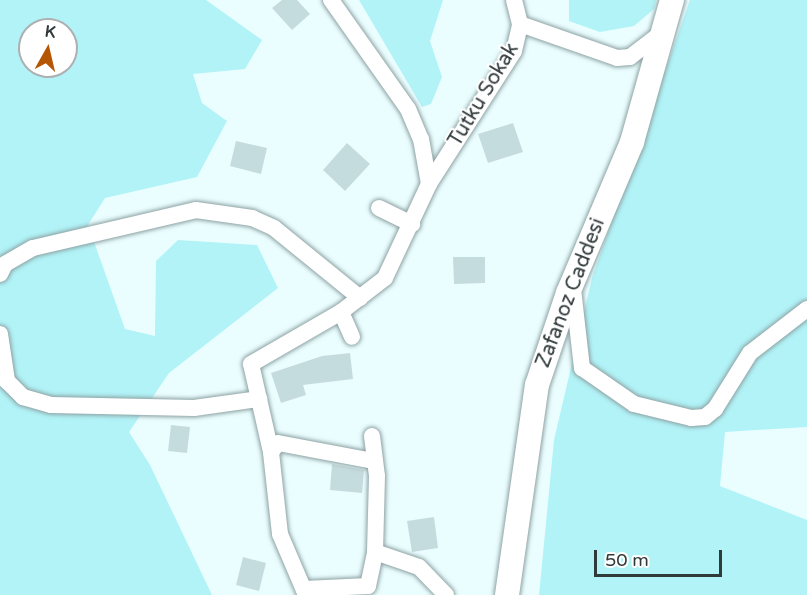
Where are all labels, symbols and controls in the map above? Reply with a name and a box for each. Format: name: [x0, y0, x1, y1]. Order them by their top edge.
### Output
north arrow: [18, 18, 78, 78]
text: K: [44, 22, 57, 43]
street label: Tutku Sokak: [444, 39, 524, 151]
street label: Zafanoz Caddesi: [531, 215, 611, 371]
scale bar: [597, 538, 724, 576]
text: 50 m: [605, 549, 649, 571]

